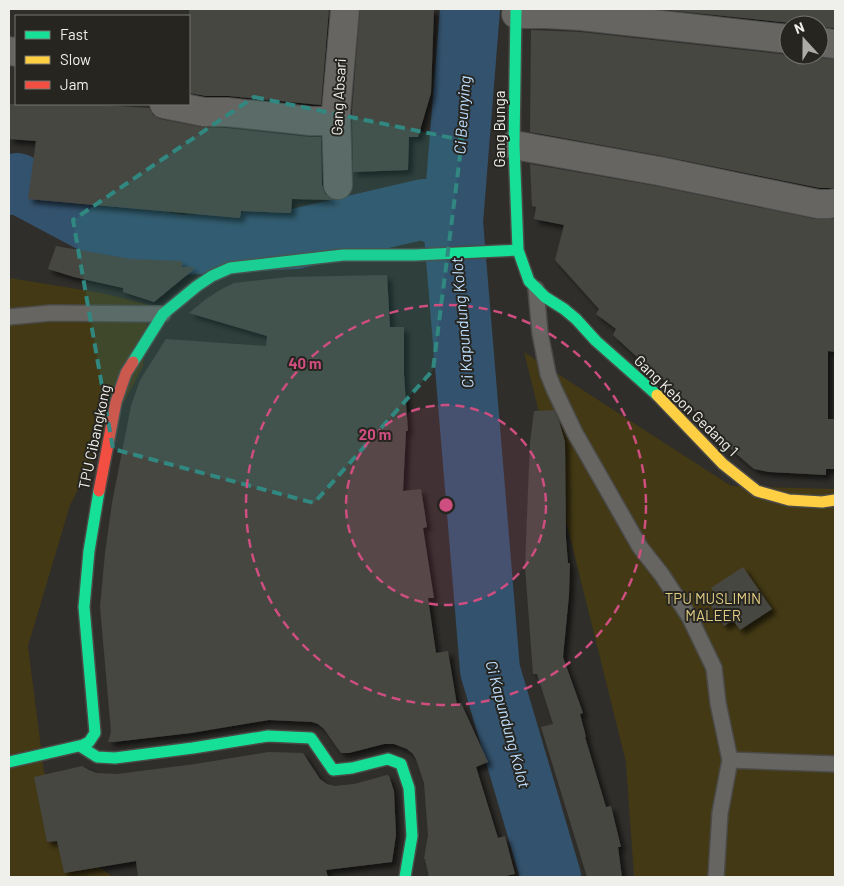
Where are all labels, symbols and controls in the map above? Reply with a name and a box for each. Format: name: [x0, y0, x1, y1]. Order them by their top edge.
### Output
legend: [15, 15, 190, 105]
north arrow: [779, 15, 829, 65]
text: N: [792, 18, 807, 37]
text: Fast: [60, 25, 88, 43]
text: Slow: [60, 50, 91, 68]
street label: Gang Absari: [327, 58, 349, 136]
text: Jam: [60, 75, 89, 93]
water label: Ci Beunying: [449, 75, 474, 155]
street label: Gang Bunga: [490, 91, 508, 167]
water label: Ci Kapundung Kolot: [446, 256, 477, 389]
street label: Gang Kebon Gedang 1: [631, 351, 742, 460]
text: 40 m: [288, 354, 322, 372]
street label: TPU Cibangkong: [74, 383, 114, 491]
text: 20 m: [359, 425, 391, 443]
centre of rings: [437, 496, 455, 514]
park label: TPU MUSLIMIN MALEER: [665, 589, 761, 624]
water label: Ci Kapundung Kolot: [482, 658, 535, 790]

